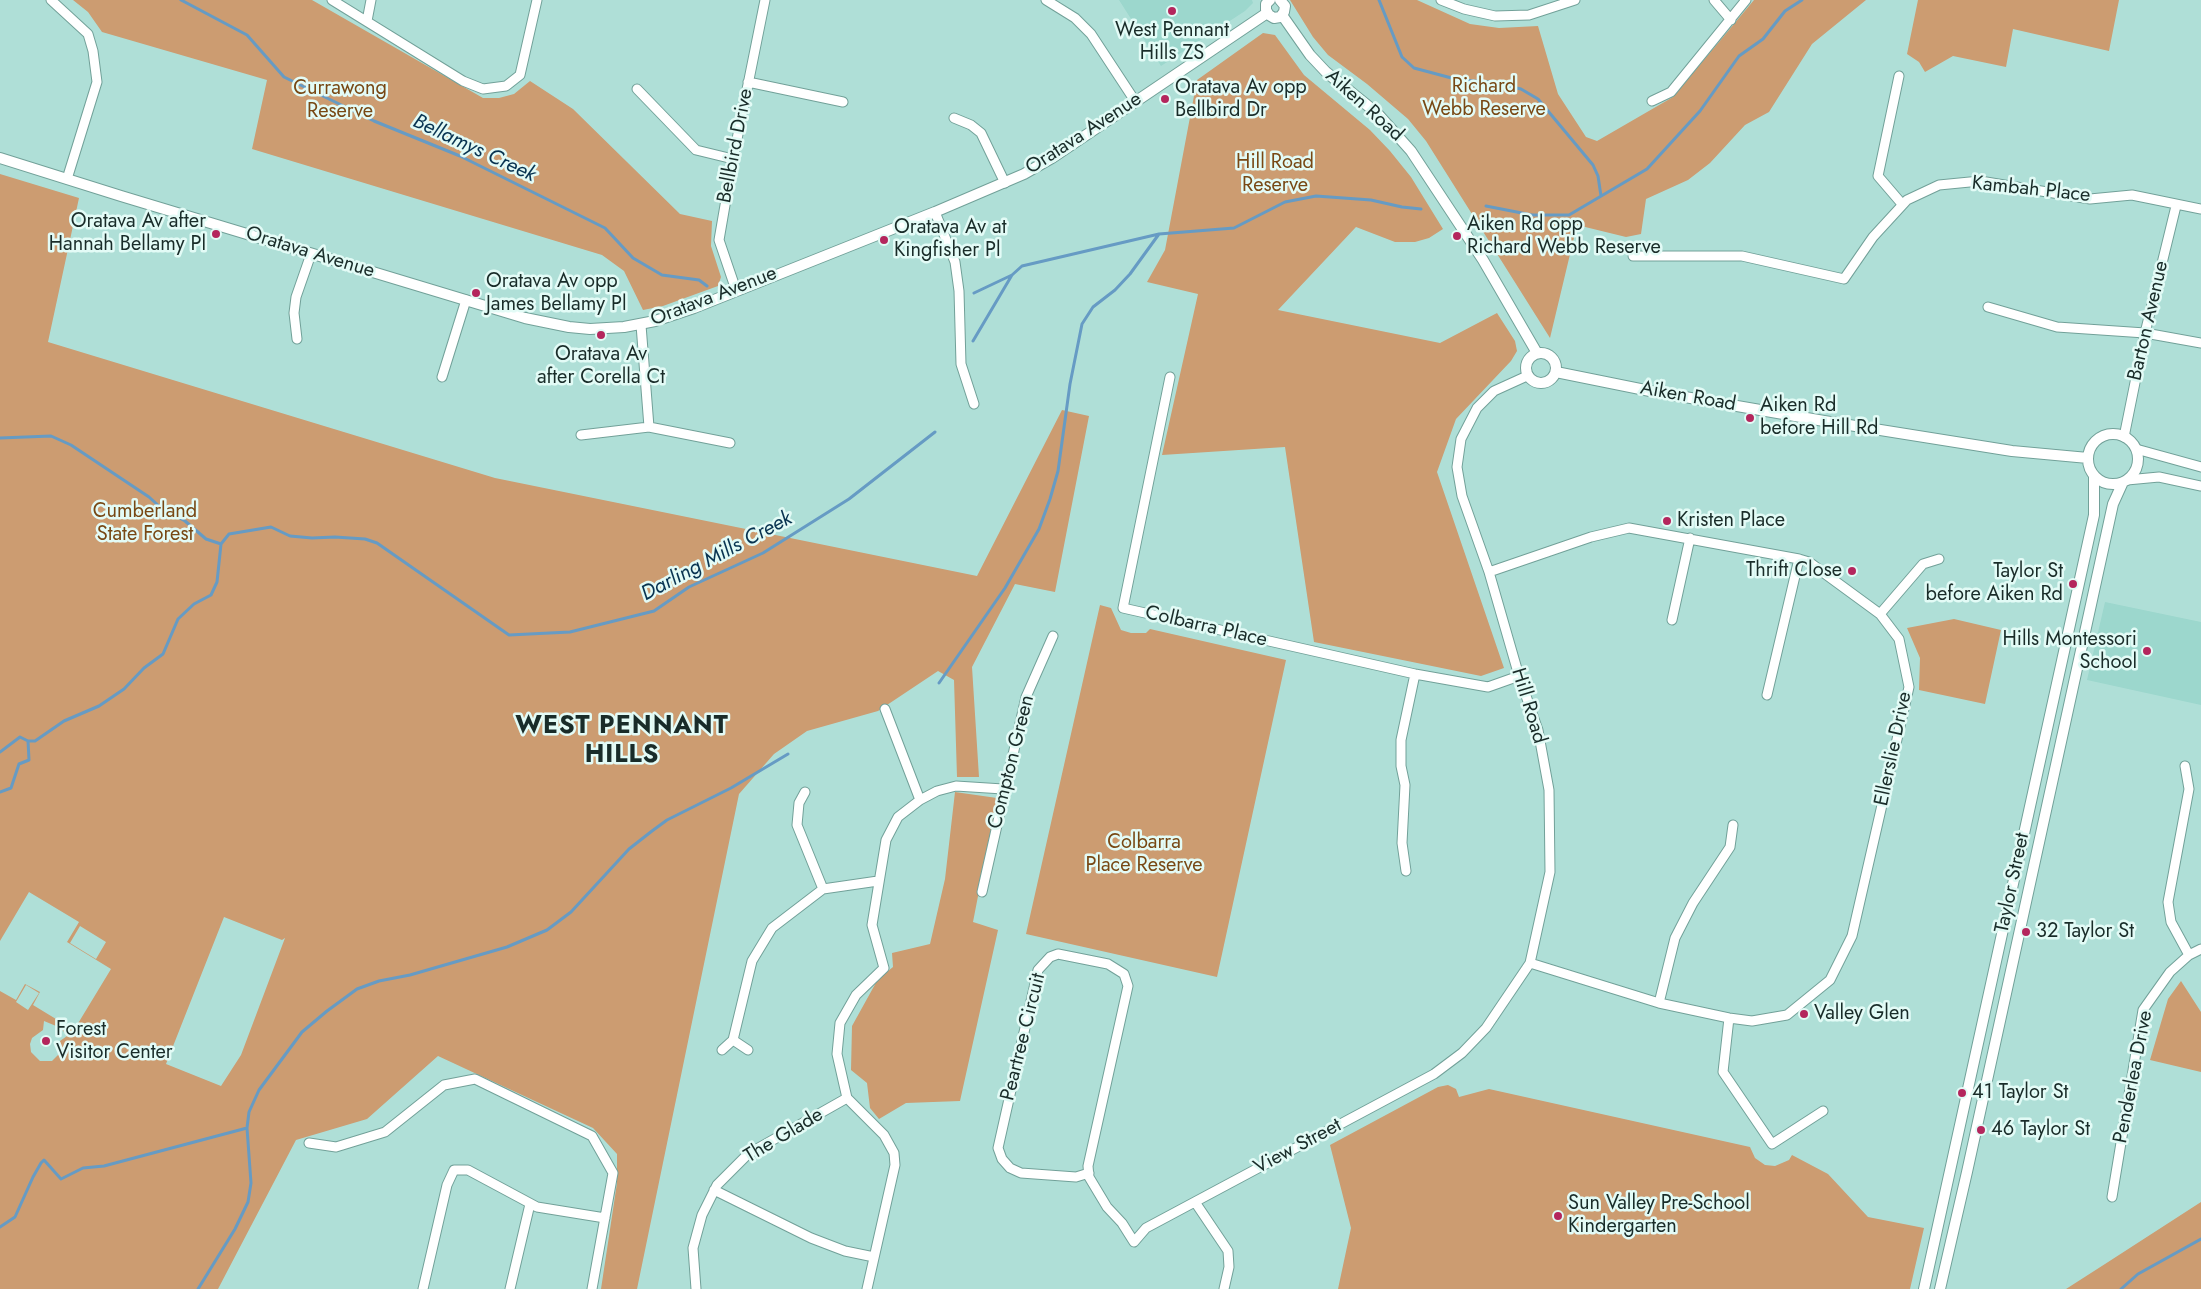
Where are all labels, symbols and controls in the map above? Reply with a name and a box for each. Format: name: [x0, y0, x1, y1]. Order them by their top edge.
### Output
marker: West Pennant Hills ZS: [1166, 5, 1178, 17]
place label: West Pennant Hills ZS: [1115, 19, 1229, 66]
street label: Aiken Road: [1320, 65, 1408, 147]
park label: Richard Webb Reserve: [1422, 75, 1546, 122]
place label: Oratava Av opp Bellbird Dr: [1175, 76, 1307, 123]
park label: Currawong Reserve: [293, 77, 387, 124]
street label: Bellbird Drive: [713, 87, 759, 205]
street label: Oratava Avenue: [1022, 88, 1146, 180]
marker: Oratava Av opp Bellbird Dr: [1159, 93, 1171, 105]
water label: Bellamys Creek: [409, 110, 539, 188]
park label: Hill Road Reserve: [1236, 151, 1314, 198]
street label: Kambah Place: [1971, 172, 2091, 208]
place label: Oratava Av after Hannah Bellamy Pl: [49, 210, 206, 257]
place label: Aiken Rd opp Richard Webb Reserve: [1467, 213, 1661, 260]
place label: Oratava Av at Kingfisher Pl: [894, 216, 1006, 263]
street label: Oratava Avenue: [243, 222, 377, 284]
marker: Oratava Av after Hannah Bellamy Pl: [210, 228, 222, 240]
marker: Aiken Rd opp Richard Webb Reserve: [1451, 230, 1463, 242]
marker: Oratava Av at Kingfisher Pl: [878, 234, 890, 246]
street label: Barton Avenue: [2124, 259, 2174, 383]
street label: Oratava Avenue: [647, 262, 781, 332]
place label: Oratava Av opp James Bellamy Pl: [486, 270, 627, 317]
marker: Oratava Av opp James Bellamy Pl: [470, 287, 482, 299]
marker: Oratava Av after Corella Ct: [595, 329, 607, 341]
place label: Oratava Av after Corella Ct: [537, 343, 665, 390]
street label: Aiken Road: [1638, 377, 1738, 417]
place label: Aiken Rd before Hill Rd: [1760, 394, 1878, 441]
marker: Aiken Rd before Hill Rd: [1744, 412, 1756, 424]
park label: Cumberland State Forest: [93, 500, 197, 547]
water label: Darling Mills Creek: [637, 507, 797, 607]
place label: Kristen Place: [1677, 509, 1785, 533]
marker: Kristen Place: [1661, 515, 1673, 527]
place label: Thrift Close: [1746, 559, 1842, 583]
place label: Taylor St before Aiken Rd: [1926, 560, 2063, 607]
marker: Thrift Close: [1846, 565, 1858, 577]
marker: Taylor St before Aiken Rd: [2067, 578, 2079, 590]
street label: Colbarra Place: [1143, 601, 1269, 653]
place label: Hills Montessori School: [2002, 628, 2137, 675]
marker: Hills Montessori School: [2141, 645, 2153, 657]
street label: Hill Road: [1505, 665, 1551, 747]
street label: Ellerslie Drive: [1870, 690, 1918, 808]
street label: Compton Green: [984, 693, 1040, 831]
district label: WEST PENNANT HILLS: [514, 712, 730, 771]
park label: Colbarra Place Reserve: [1085, 831, 1203, 878]
street label: Taylor Street: [1991, 831, 2035, 935]
place label: 32 Taylor St: [2036, 920, 2134, 944]
marker: 32 Taylor St: [2020, 926, 2032, 938]
street label: Peartree Circuit: [997, 971, 1051, 1103]
place label: Valley Glen: [1814, 1002, 1910, 1026]
marker: Valley Glen: [1798, 1008, 1810, 1020]
street label: Penderlea Drive: [2109, 1009, 2159, 1145]
place label: Forest Visitor Center: [56, 1018, 173, 1065]
marker: Forest Visitor Center: [40, 1035, 52, 1047]
place label: 41 Taylor St: [1972, 1081, 2068, 1105]
marker: 41 Taylor St: [1956, 1087, 1968, 1099]
street label: The Glade: [740, 1103, 828, 1169]
street label: View Street: [1250, 1114, 1346, 1180]
place label: 46 Taylor St: [1991, 1118, 2090, 1142]
marker: 46 Taylor St: [1975, 1124, 1987, 1136]
place label: Sun Valley Pre-School Kindergarten: [1568, 1192, 1750, 1239]
marker: Sun Valley Pre-School Kindergarten: [1552, 1210, 1564, 1222]

